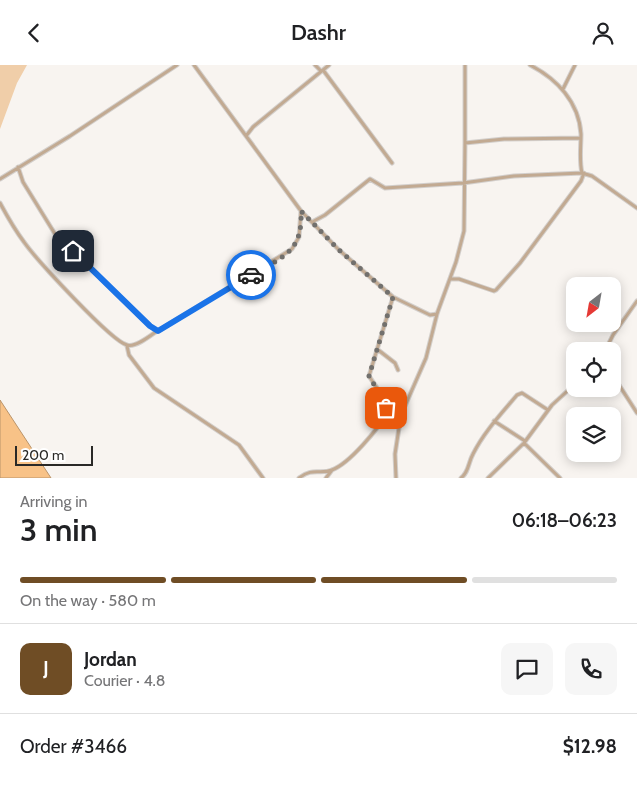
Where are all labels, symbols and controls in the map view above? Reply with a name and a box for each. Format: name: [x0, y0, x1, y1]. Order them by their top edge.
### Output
icon: back: [20, 19, 48, 47]
text: Dashr: [291, 19, 346, 46]
icon: person: [589, 19, 617, 47]
pin: [52, 230, 94, 272]
icon: home: [59, 237, 87, 265]
courier: [226, 250, 276, 300]
icon: car: [237, 261, 265, 289]
north arrow: [566, 277, 621, 333]
map controls: [566, 277, 621, 462]
button: locate: [566, 342, 621, 397]
pin: [365, 387, 407, 429]
icon: bag: [372, 394, 400, 422]
button: layers: [566, 407, 621, 462]
scale bar: [15, 443, 92, 466]
text: 200 m: [22, 446, 64, 464]
text: Arriving in: [20, 492, 87, 511]
text: 06:18–06:23: [512, 509, 617, 532]
text: 3 min: [20, 510, 97, 549]
text: On the way · 580 m: [20, 591, 156, 610]
button: chat: [501, 643, 553, 695]
button: phone: [565, 643, 617, 695]
text: Jordan: [84, 648, 137, 671]
text: J: [43, 657, 49, 680]
text: Courier · 4.8: [84, 671, 166, 690]
text: Order #3466: [20, 735, 127, 758]
text: $12.98: [563, 735, 617, 758]

